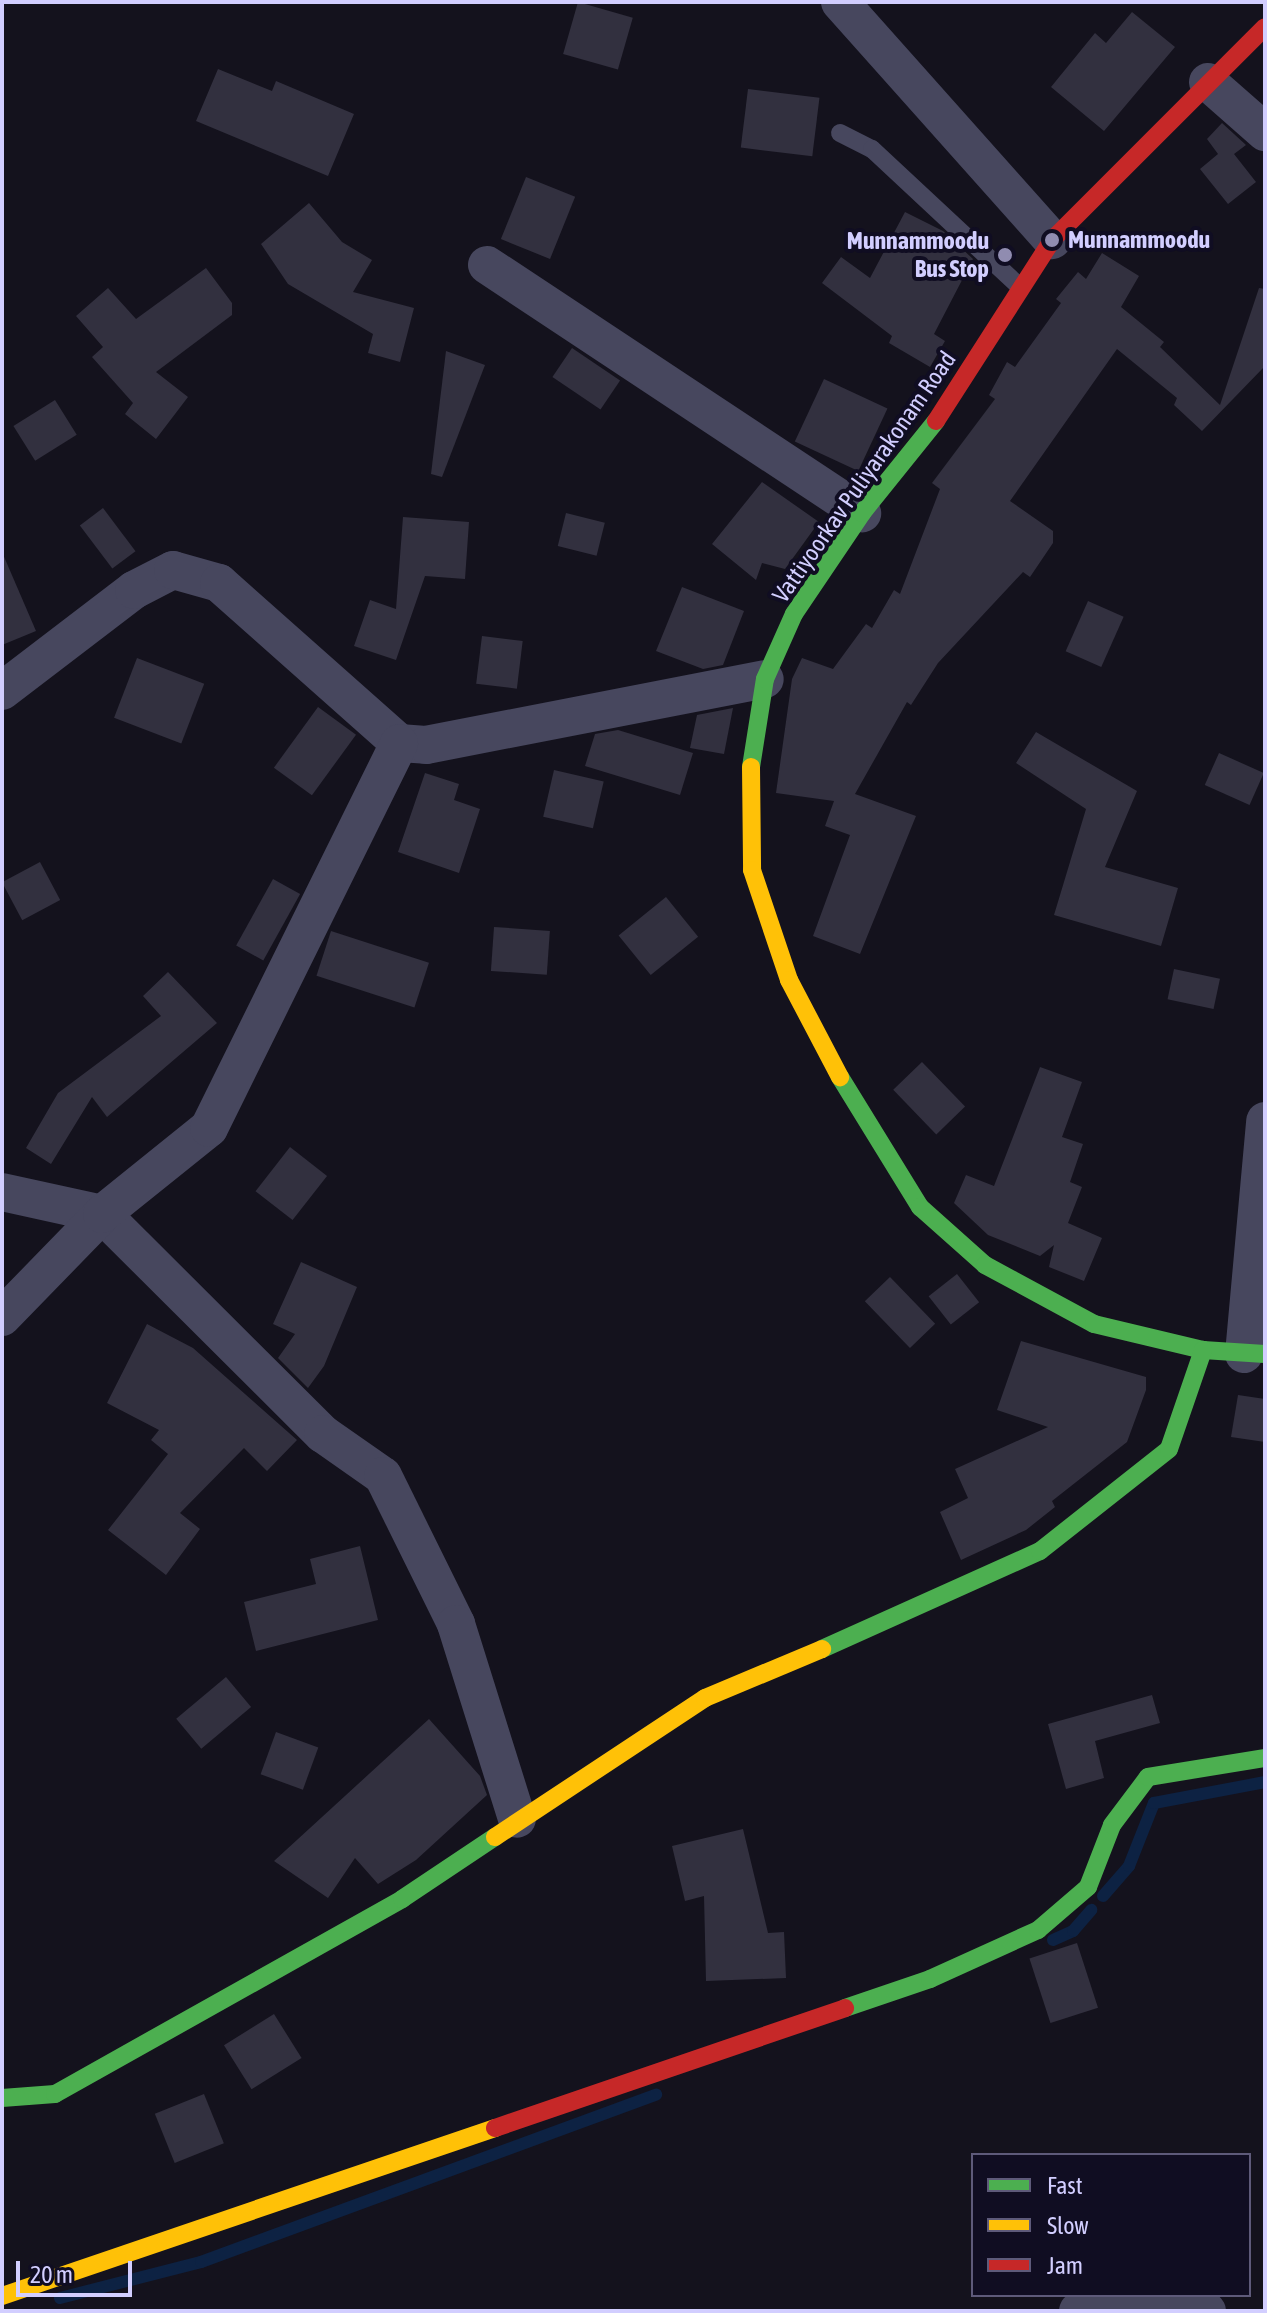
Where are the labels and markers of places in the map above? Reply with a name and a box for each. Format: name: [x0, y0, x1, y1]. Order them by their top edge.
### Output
place label: Munnammoodu: [1068, 226, 1210, 254]
place label: Munnammoodu Bus Stop: [847, 227, 989, 283]
marker: Munnammoodu: [1043, 231, 1061, 249]
marker: Munnammoodu Bus Stop: [996, 246, 1014, 264]

